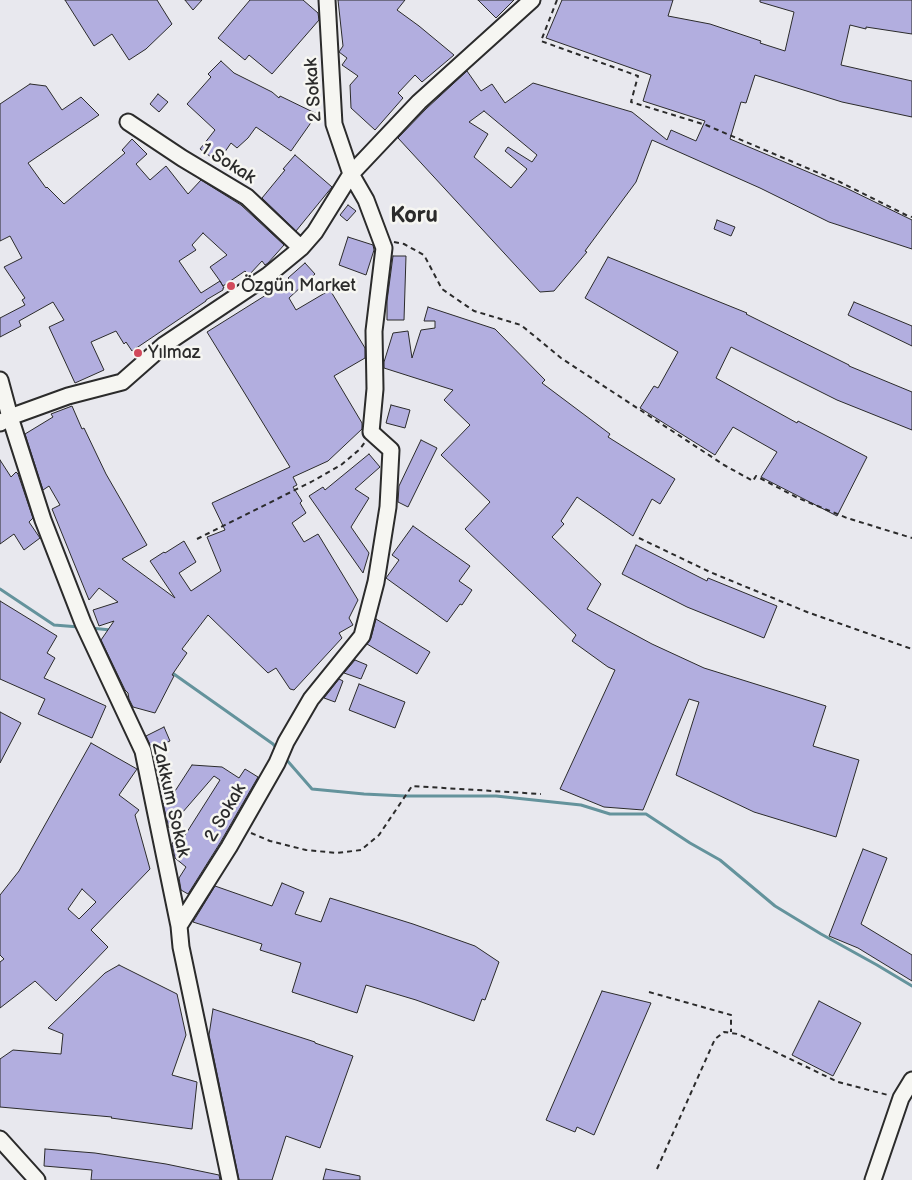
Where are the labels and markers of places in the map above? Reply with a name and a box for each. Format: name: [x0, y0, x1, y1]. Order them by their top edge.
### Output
place label: Özgün Market: [241, 275, 356, 297]
marker: Özgün Market: [225, 280, 237, 292]
place label: Yılmaz: [148, 342, 200, 364]
marker: Yılmaz: [132, 347, 144, 359]

